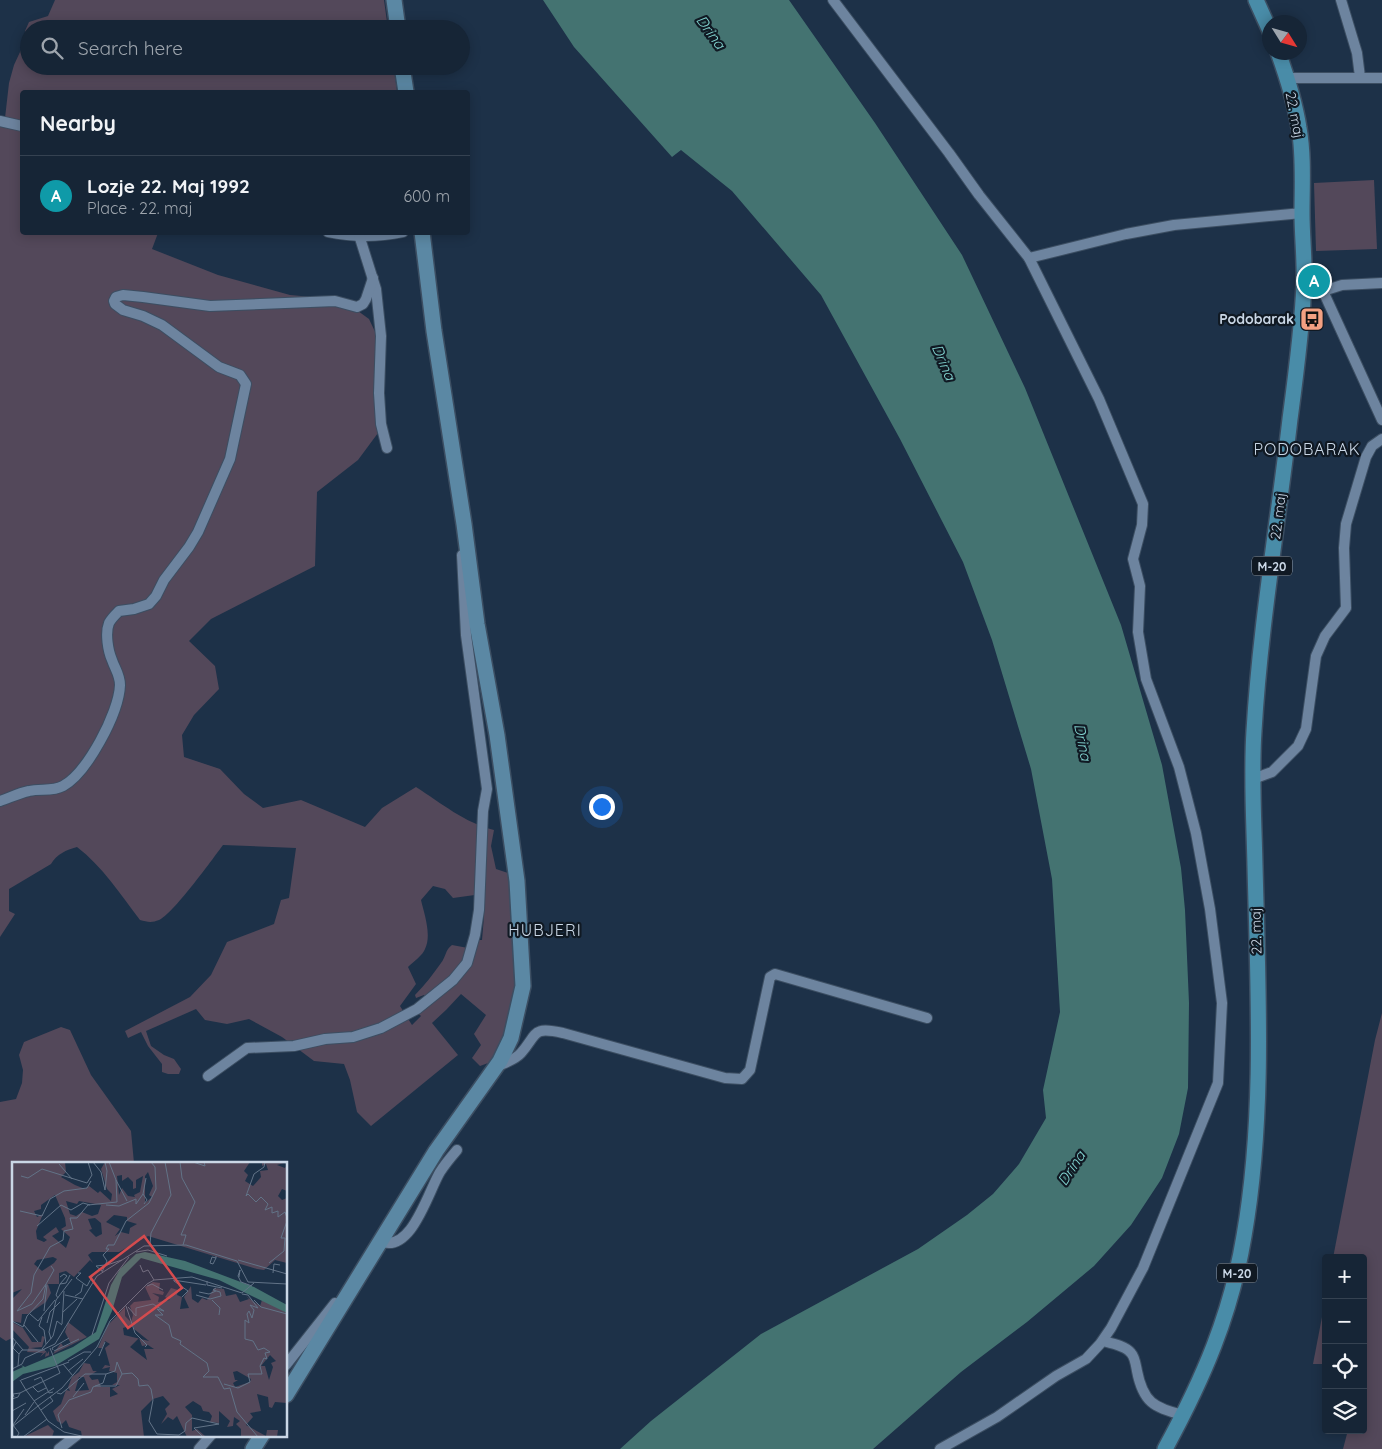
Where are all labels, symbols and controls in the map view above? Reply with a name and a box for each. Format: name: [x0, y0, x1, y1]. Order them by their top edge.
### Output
water label: Drina: [692, 11, 730, 54]
north arrow: [1262, 15, 1307, 60]
search box: [20, 20, 470, 75]
icon: search: [38, 34, 66, 62]
text: Search here: [78, 36, 183, 60]
street label: 22. maj: [1282, 90, 1308, 140]
text: Nearby: [40, 110, 116, 136]
text: Lozje 22. Maj 1992: [87, 174, 250, 198]
text: A: [51, 186, 61, 206]
text: 600 m: [403, 186, 450, 206]
text: Place · 22. maj: [87, 198, 193, 218]
pin: A: [1298, 262, 1330, 300]
bus stop icon: Podobarak: [1299, 306, 1325, 332]
place label: Podobarak: [1219, 310, 1294, 328]
water label: Drina: [928, 341, 960, 384]
district label: PODOBARAK: [1253, 439, 1361, 459]
street label: 22. maj: [1266, 492, 1290, 540]
road number: M-20: [1252, 556, 1292, 576]
water label: Drina: [1070, 722, 1096, 763]
your location: [589, 794, 615, 820]
street label: 22. maj: [1247, 907, 1265, 955]
district label: HUBJERI: [508, 920, 582, 940]
water label: Drina: [1053, 1146, 1090, 1189]
inset map: [12, 1162, 288, 1436]
map controls: [1322, 1254, 1367, 1434]
button: +: [1322, 1254, 1367, 1299]
road number: M-20: [1217, 1264, 1257, 1282]
button: −: [1322, 1299, 1367, 1344]
button: locate: [1322, 1344, 1367, 1389]
button: layers: [1322, 1389, 1367, 1434]

